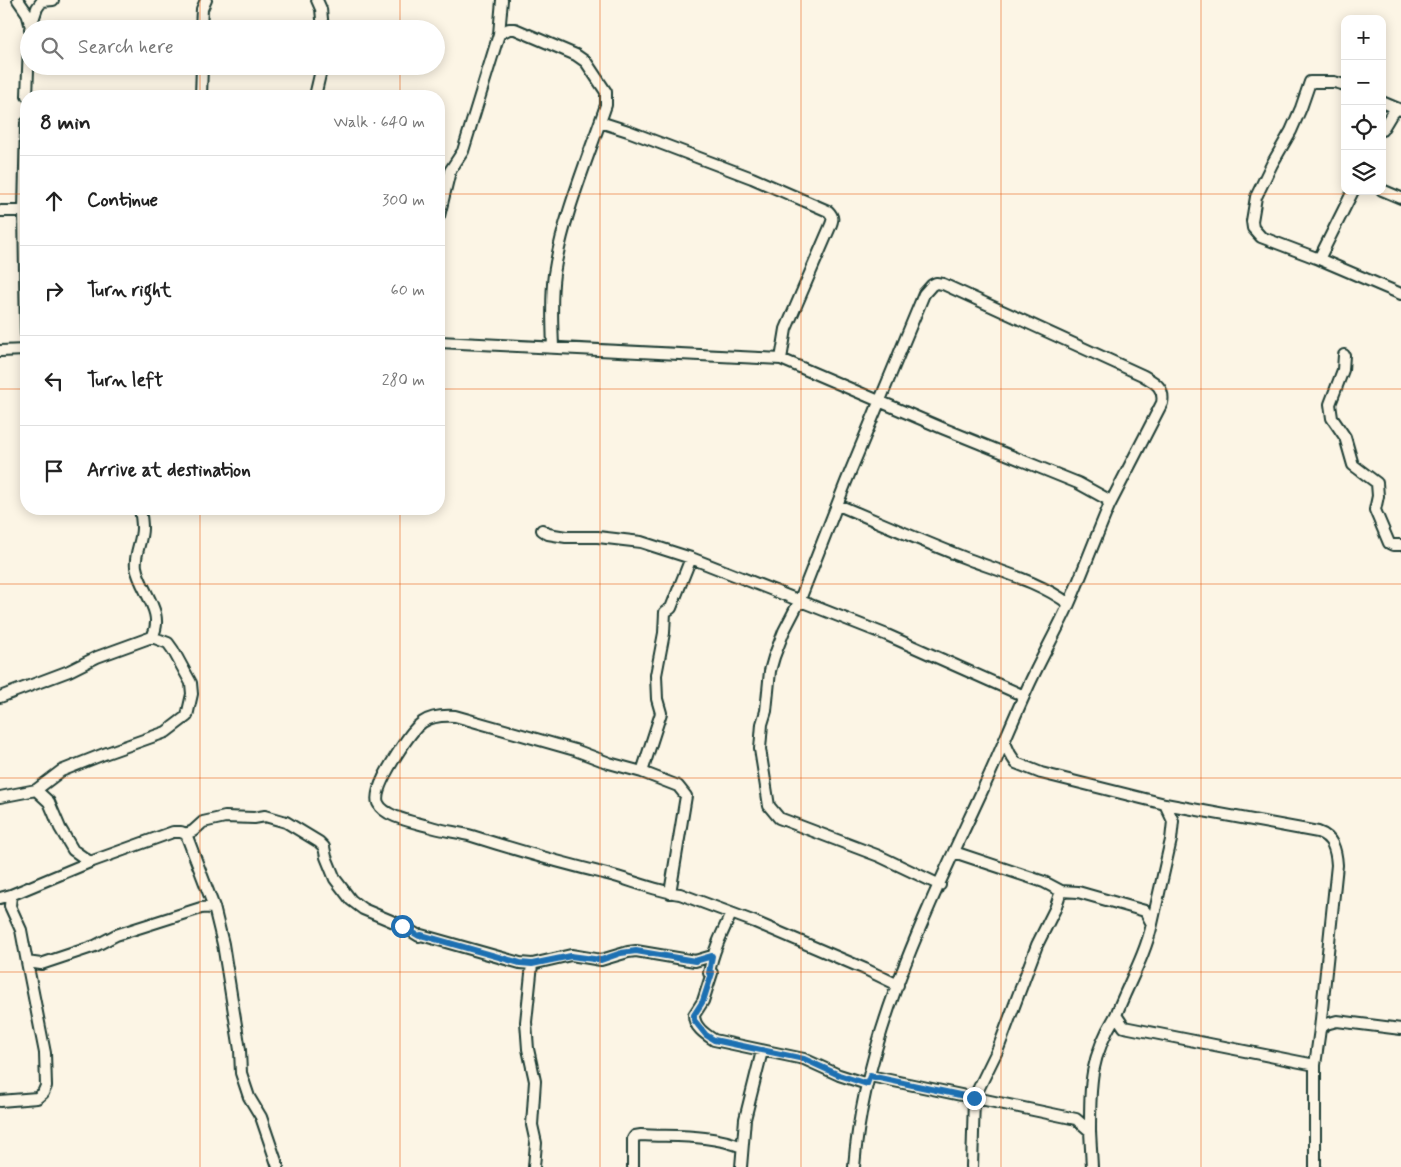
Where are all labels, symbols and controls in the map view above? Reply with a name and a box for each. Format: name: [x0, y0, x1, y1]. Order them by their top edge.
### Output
map controls: [1341, 15, 1386, 195]
button: +: [1341, 15, 1386, 60]
search box: [20, 20, 445, 75]
icon: search: [38, 34, 66, 62]
text: Search here: [78, 35, 174, 60]
button: −: [1341, 60, 1386, 105]
button: locate: [1341, 105, 1386, 150]
text: 8 min: [40, 109, 91, 137]
text: Walk · 640 m: [334, 112, 425, 133]
button: layers: [1341, 150, 1386, 195]
icon: ahead: [40, 187, 68, 215]
text: Continue: [87, 188, 158, 213]
text: 300 m: [382, 190, 425, 211]
icon: right: [40, 277, 68, 305]
text: Turn right: [87, 278, 171, 303]
text: 60 m: [391, 280, 425, 301]
icon: left: [40, 367, 68, 395]
text: Turn left: [87, 368, 163, 393]
text: 280 m: [382, 370, 425, 391]
icon: arrive: [40, 457, 68, 485]
text: Arrive at destination: [87, 458, 251, 483]
route start: [391, 915, 414, 938]
route end: [963, 1087, 986, 1110]

